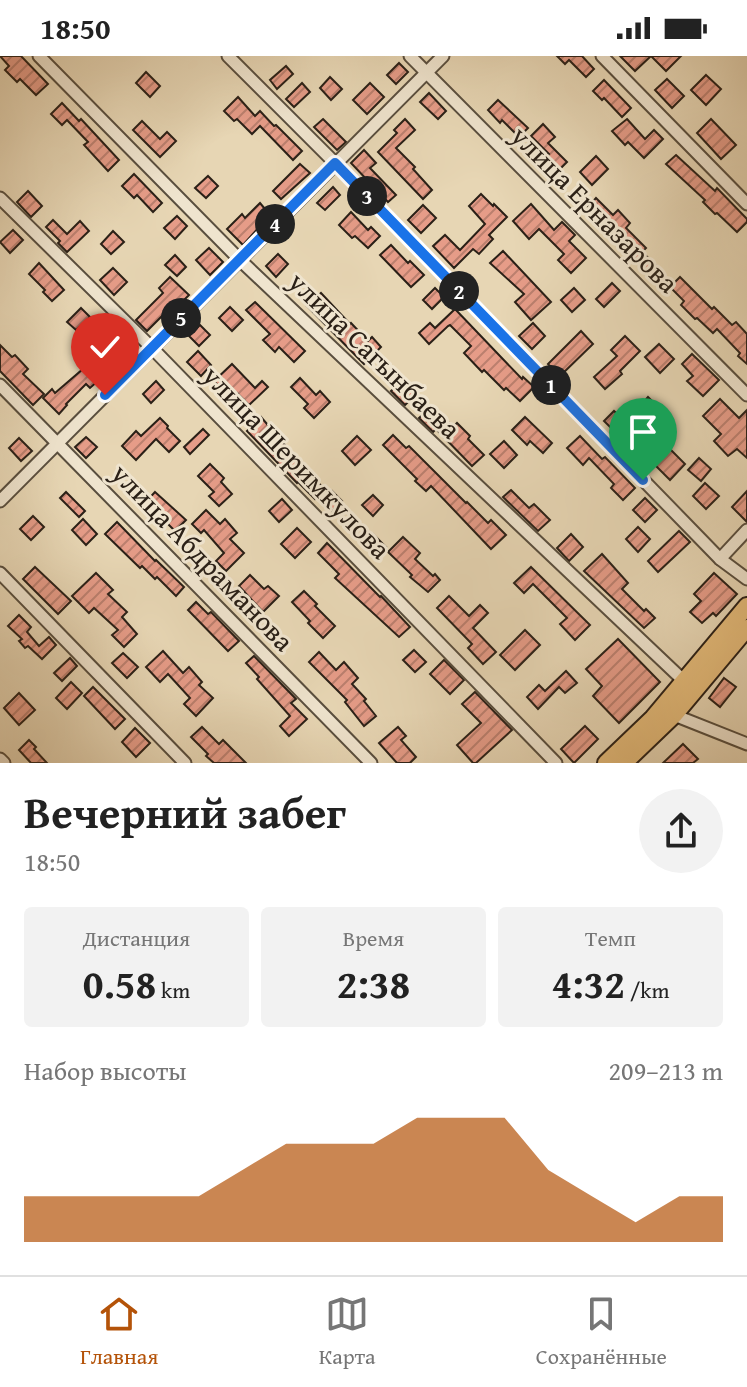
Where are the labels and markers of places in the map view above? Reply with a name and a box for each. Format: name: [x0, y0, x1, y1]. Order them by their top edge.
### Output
pin: 3: [347, 176, 387, 216]
pin: 4: [255, 204, 295, 244]
pin: 2: [439, 271, 479, 311]
pin: 5: [161, 298, 201, 338]
pin: [71, 313, 139, 395]
pin: 1: [531, 365, 571, 405]
pin: [609, 398, 677, 480]

